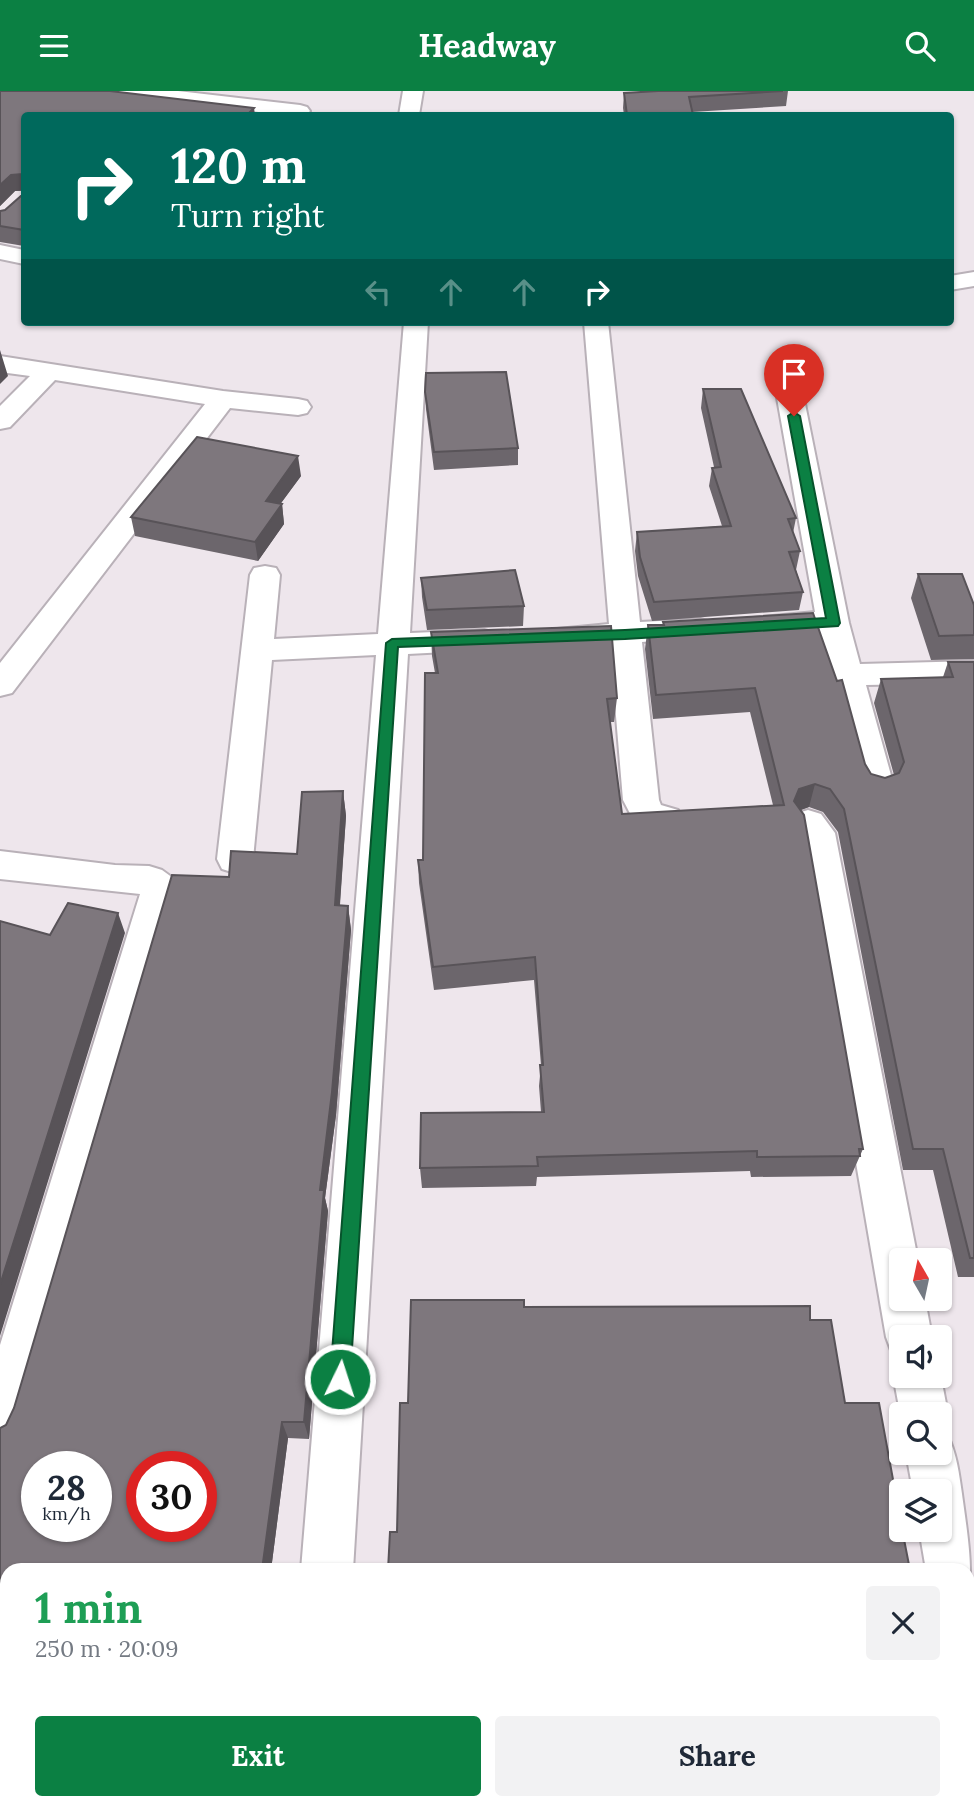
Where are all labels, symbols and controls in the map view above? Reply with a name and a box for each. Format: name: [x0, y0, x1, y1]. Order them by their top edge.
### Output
text: Headway: [418, 25, 556, 66]
icon: menu: [35, 27, 73, 65]
icon: search: [901, 27, 939, 65]
text: 120 m: [171, 134, 306, 196]
icon: right: [56, 140, 147, 231]
text: Turn right: [171, 195, 324, 236]
icon: left: [359, 273, 397, 311]
icon: ahead: [432, 273, 470, 311]
icon: ahead: [505, 273, 543, 311]
icon: right: [578, 273, 616, 311]
pin: [764, 344, 824, 416]
icon: arrive: [775, 355, 813, 393]
north arrow: [889, 1248, 952, 1311]
map controls: [889, 1248, 952, 1542]
button: sound: [889, 1325, 952, 1388]
position arrow: [303, 1342, 377, 1416]
button: search: [889, 1402, 952, 1465]
speed limit sign: 30: [126, 1451, 217, 1542]
text: 28: [47, 1465, 86, 1510]
button: layers: [889, 1479, 952, 1542]
text: km/h: [42, 1502, 91, 1525]
text: 1 min: [35, 1581, 142, 1635]
button: close: [866, 1586, 940, 1660]
text: 250 m · 20:09: [35, 1634, 179, 1663]
button: Exit: [35, 1716, 481, 1796]
button: Share: [495, 1716, 940, 1796]

